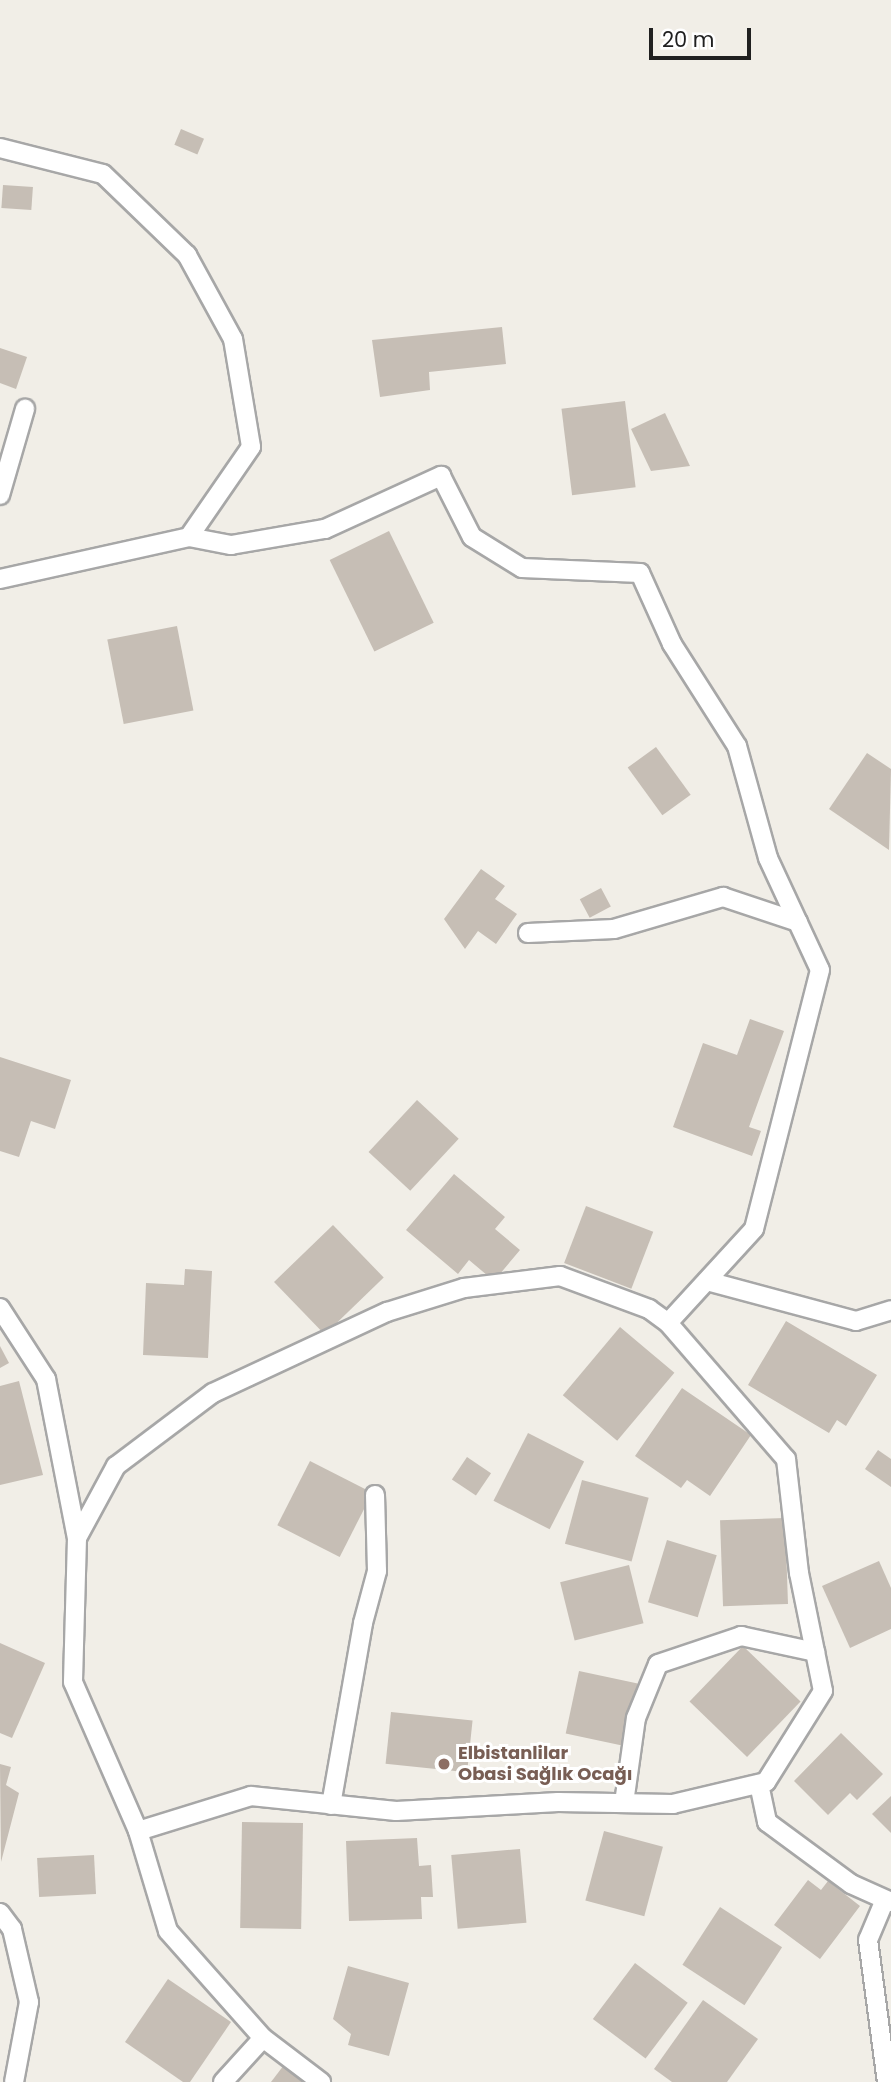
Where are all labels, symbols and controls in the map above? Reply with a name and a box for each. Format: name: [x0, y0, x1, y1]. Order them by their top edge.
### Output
scale bar: [653, 14, 754, 58]
text: 20 m: [662, 25, 715, 54]
place label: Elbistanlilar Obasi Sağlık Ocağı: [458, 1743, 633, 1786]
marker: Elbistanlilar Obasi Sağlık Ocağı: [436, 1756, 452, 1772]

